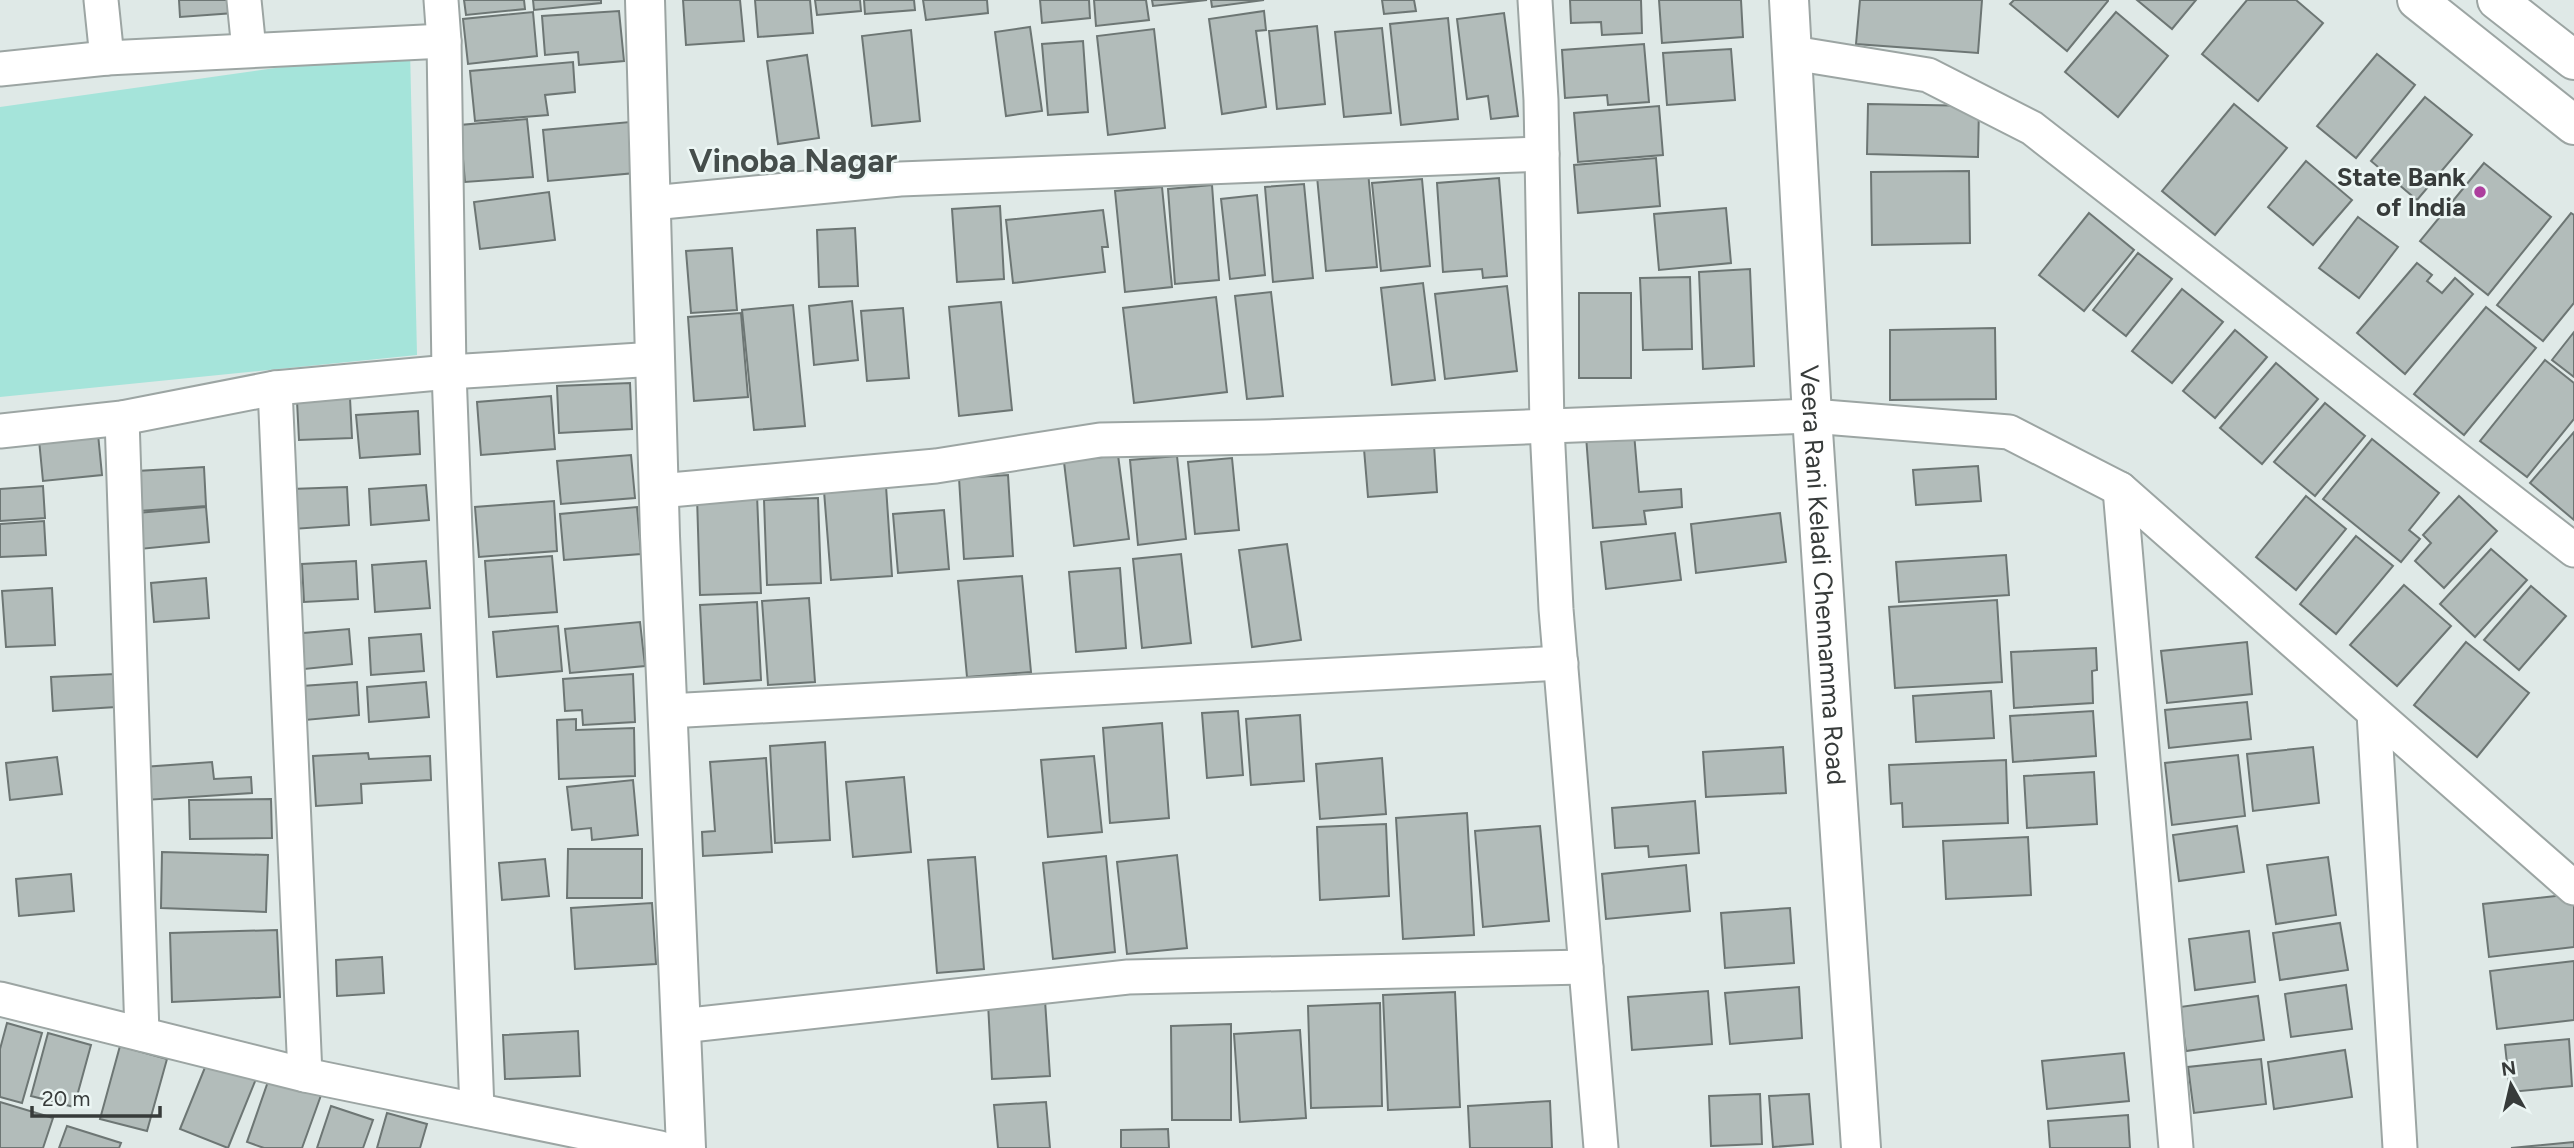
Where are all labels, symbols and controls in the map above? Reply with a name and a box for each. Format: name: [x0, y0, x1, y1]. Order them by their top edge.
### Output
district label: Vinoba Nagar: [689, 141, 898, 180]
place label: State Bank of India: [2337, 161, 2466, 223]
marker: State Bank of India: [2472, 184, 2488, 200]
street label: Veera Rani Keladi Chennamma Road: [1793, 364, 1853, 786]
north arrow: [2476, 1050, 2546, 1120]
text: N: [2500, 1056, 2518, 1081]
scale bar: [32, 1074, 159, 1118]
text: 20 m: [42, 1086, 90, 1111]

